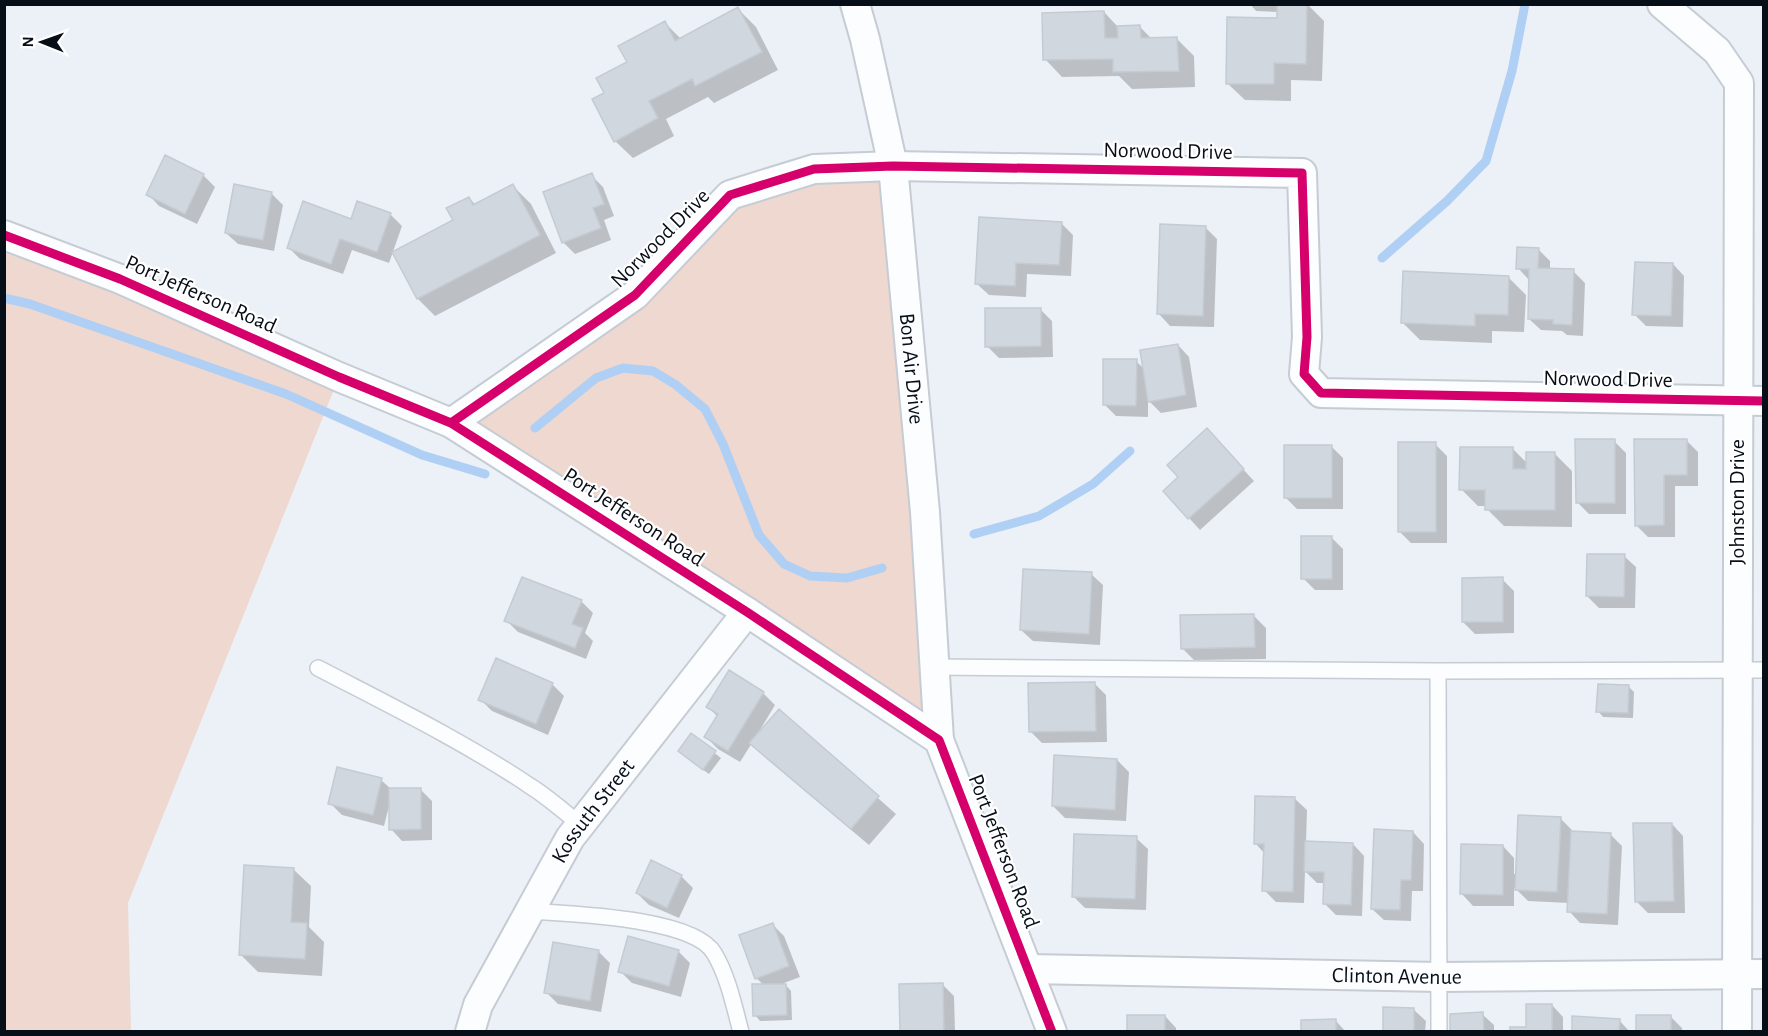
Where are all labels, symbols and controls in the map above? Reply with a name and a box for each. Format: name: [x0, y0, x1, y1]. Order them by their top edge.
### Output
north arrow: [12, 12, 72, 72]
text: N: [20, 36, 36, 47]
street label: Norwood Drive: [1103, 139, 1233, 163]
street label: Norwood Drive: [606, 184, 714, 292]
street label: Port Jefferson Road: [122, 251, 280, 337]
street label: Bon Air Drive: [896, 312, 928, 425]
street label: Norwood Drive: [1543, 367, 1673, 391]
street label: Johnston Drive: [1726, 439, 1748, 565]
street label: Port Jefferson Road: [560, 463, 708, 571]
street label: Kossuth Street: [547, 755, 639, 867]
street label: Port Jefferson Road: [965, 771, 1043, 931]
street label: Clinton Avenue: [1332, 964, 1462, 988]

